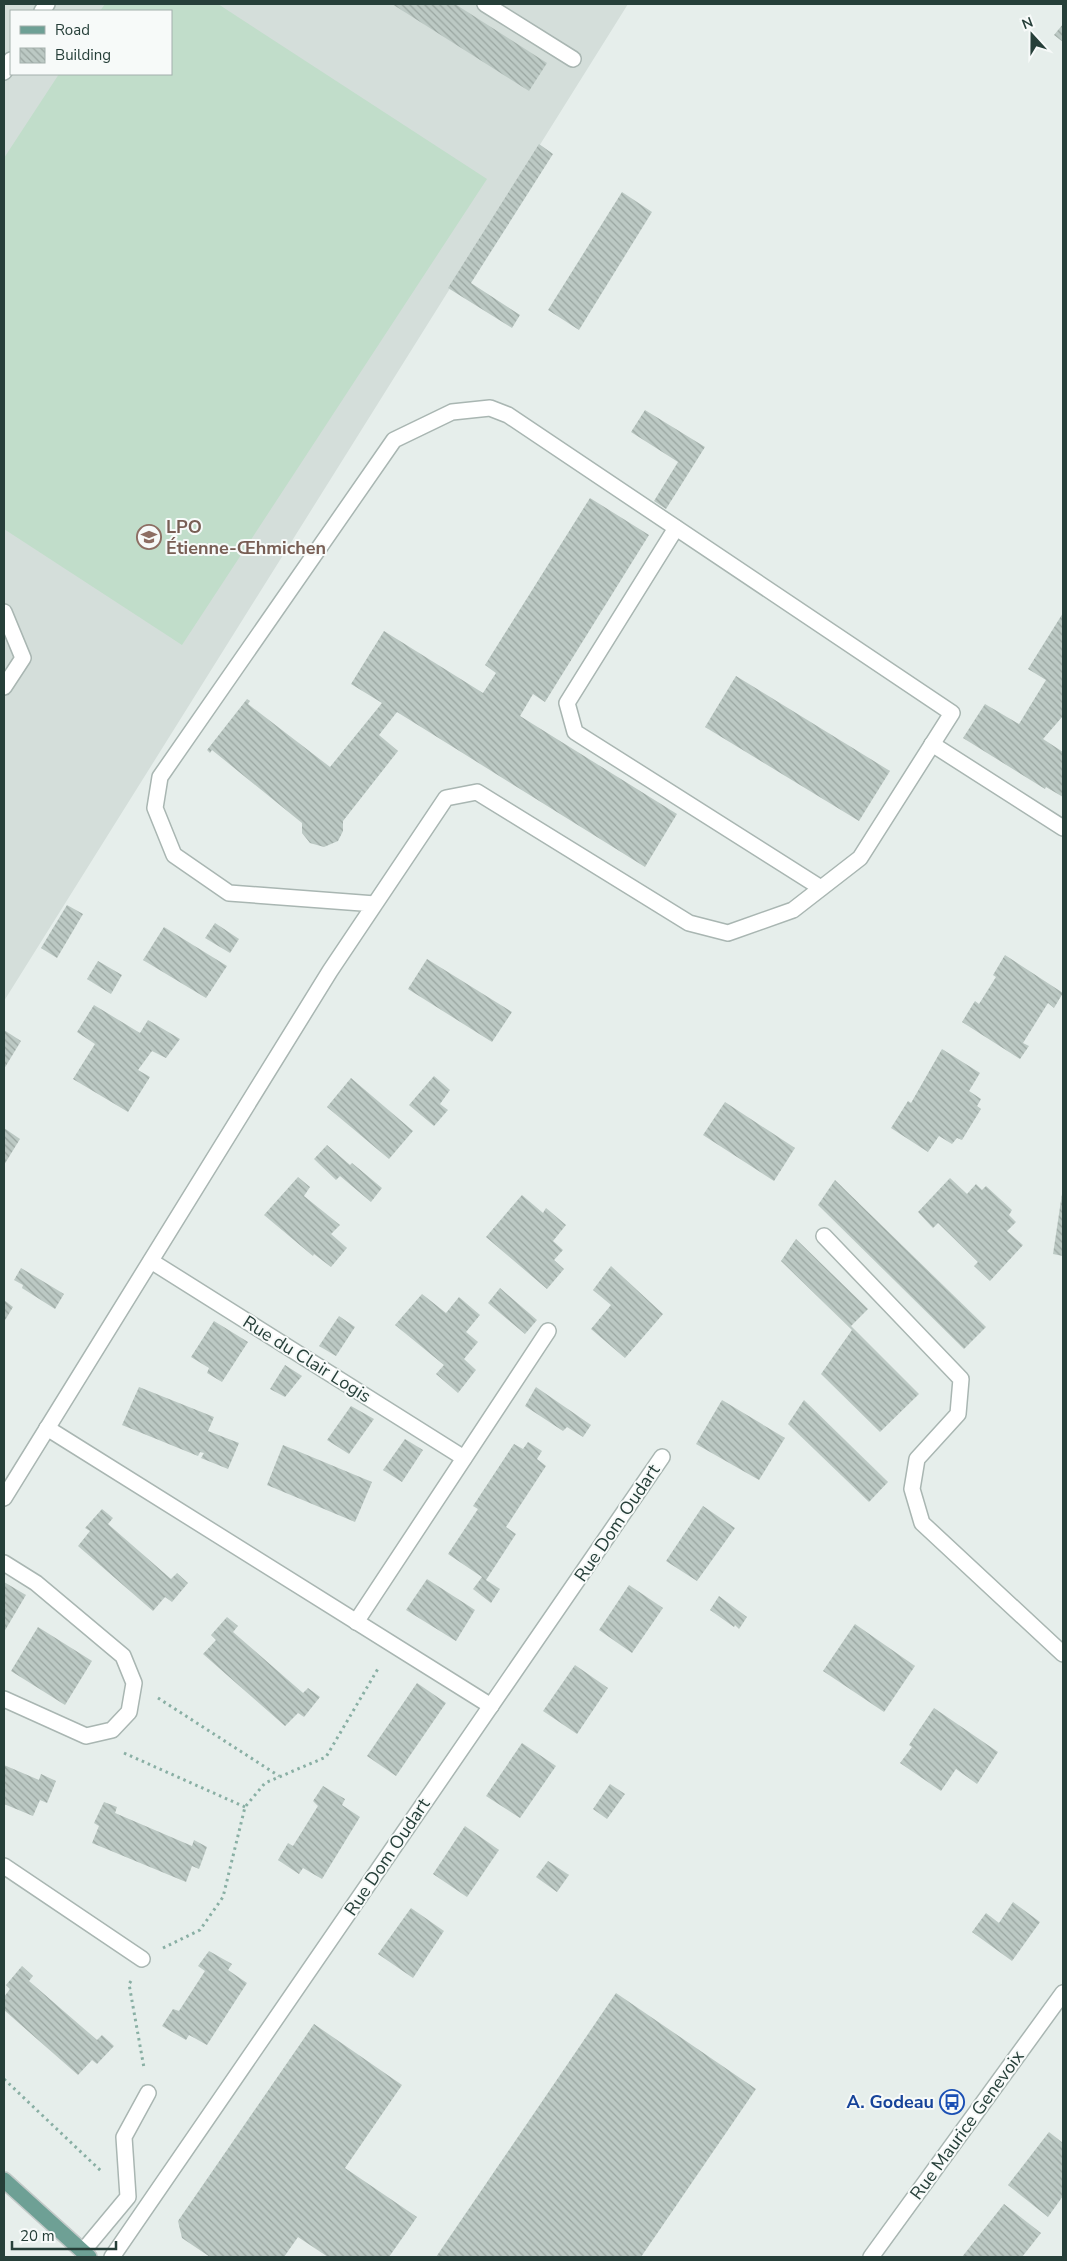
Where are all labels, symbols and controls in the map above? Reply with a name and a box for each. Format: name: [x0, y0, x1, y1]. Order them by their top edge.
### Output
legend: [10, 10, 172, 75]
north arrow: [1007, 10, 1057, 60]
text: N: [1019, 13, 1036, 34]
text: Road: [55, 20, 90, 40]
text: Building: [55, 45, 111, 65]
place label: LPO Étienne-Œhmichen: [166, 515, 326, 560]
school or university icon: LPO Étienne-Œhmichen: [136, 524, 162, 550]
street label: Rue du Clair Logis: [238, 1310, 376, 1408]
street label: Rue Dom Oudart: [569, 1459, 666, 1586]
street label: Rue Dom Oudart: [339, 1793, 436, 1920]
street label: Rue Maurice Genevoix: [905, 2045, 1030, 2205]
bus stop icon: A. Godeau: [939, 2089, 965, 2115]
place label: A. Godeau: [846, 2090, 934, 2114]
scale bar: [12, 2218, 116, 2250]
text: 20 m: [20, 2226, 55, 2246]

